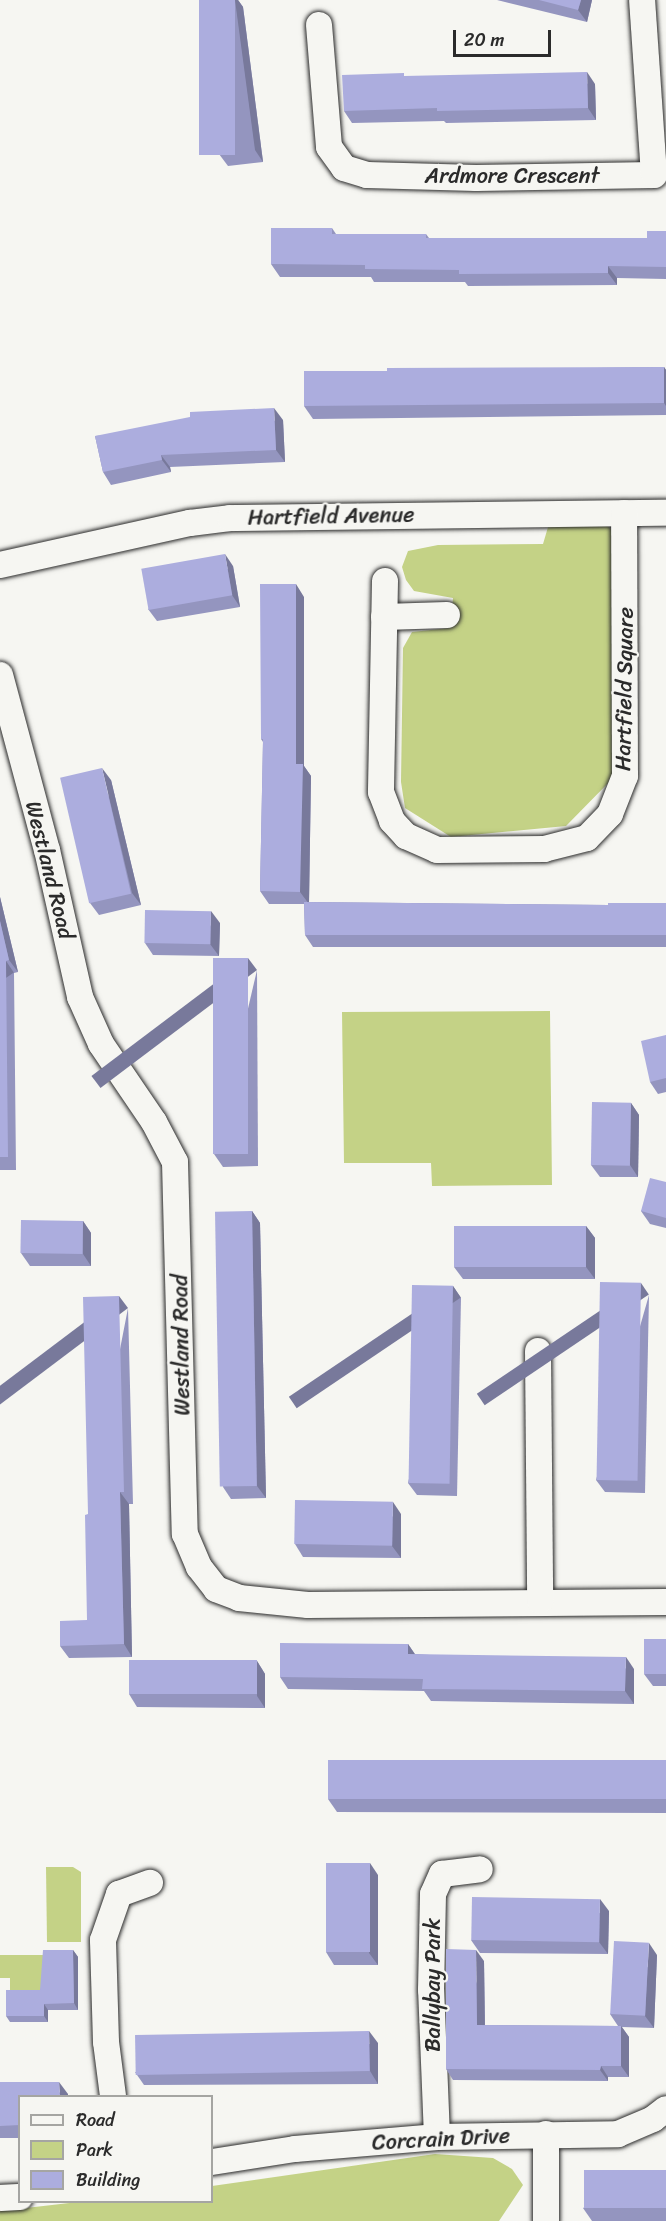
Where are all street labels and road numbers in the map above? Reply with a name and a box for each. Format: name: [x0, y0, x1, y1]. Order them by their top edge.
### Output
street label: Ardmore Crescent: [423, 163, 601, 189]
street label: Hartfield Avenue: [247, 501, 415, 531]
street label: Hartfield Square: [609, 607, 639, 771]
street label: Westland Road: [20, 798, 80, 942]
street label: Westland Road: [167, 1274, 195, 1416]
street label: Ballybay Park: [420, 1918, 446, 2052]
street label: Corcrain Drive: [371, 2122, 511, 2156]

